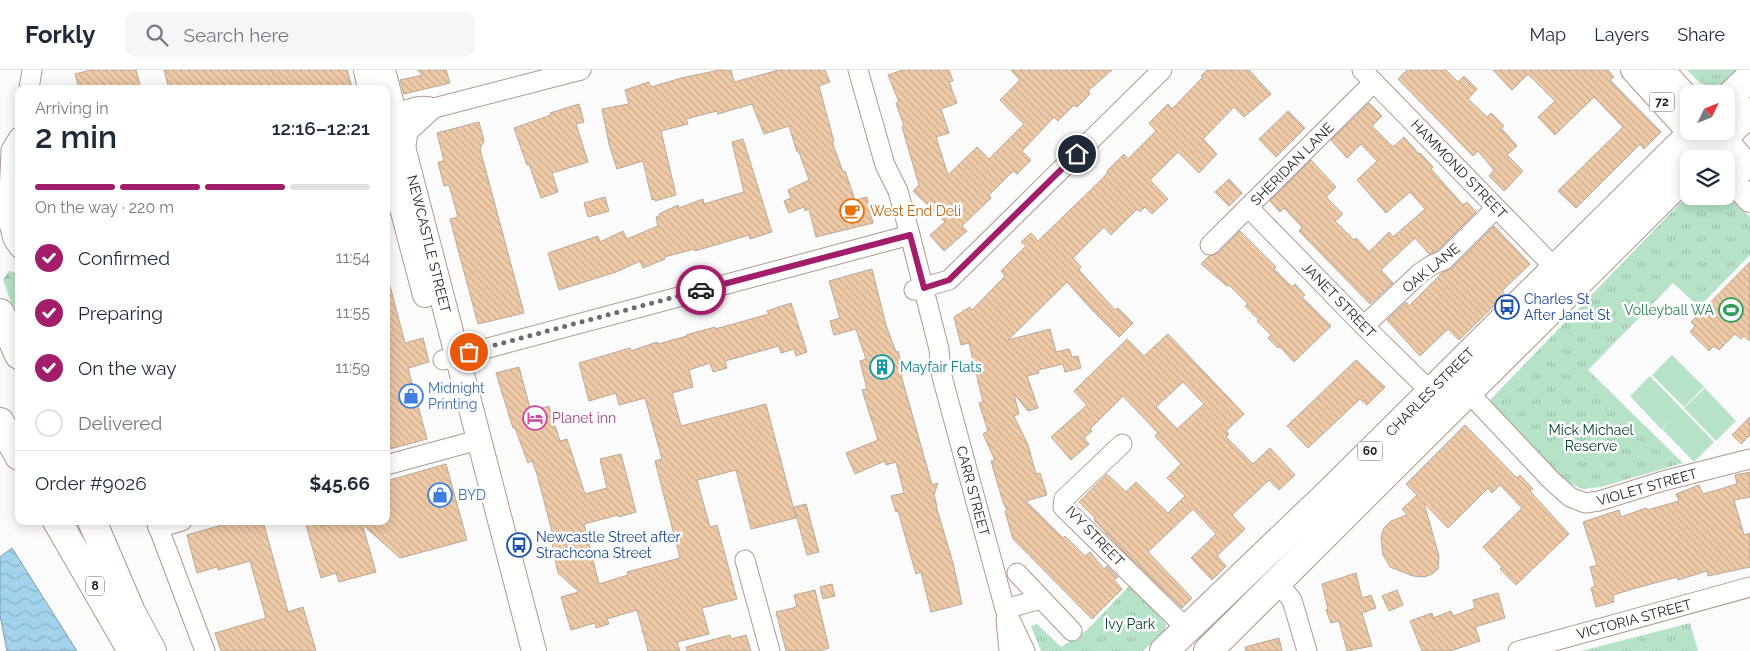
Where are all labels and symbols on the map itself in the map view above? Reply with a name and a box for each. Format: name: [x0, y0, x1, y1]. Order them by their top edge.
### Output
north arrow: [1680, 85, 1735, 140]
road number: 72: [1650, 92, 1674, 112]
street label: HAMMOND STREET: [1408, 116, 1511, 222]
street label: SHERIDAN LANE: [1247, 119, 1337, 209]
pin: [1056, 133, 1098, 175]
street label: NEWCASTLE STREET: [404, 173, 454, 315]
cafe icon: West End Deli: [839, 198, 865, 224]
place label: West End Deli: [870, 203, 961, 219]
street label: OAK LANE: [1399, 240, 1463, 296]
street label: JANET STREET: [1299, 259, 1379, 341]
courier: [676, 265, 726, 315]
place label: Charles St After Janet St: [1524, 291, 1611, 323]
bus stop icon: Charles St After Janet St: [1494, 294, 1520, 320]
sports icon: Volleyball WA: [1718, 297, 1744, 323]
place label: Volleyball WA: [1624, 302, 1715, 318]
pin: [448, 331, 490, 373]
street label: CHARLES STREET: [1382, 344, 1478, 440]
building icon: Mayfair Flats: [869, 354, 895, 380]
place label: Mayfair Flats: [900, 359, 982, 375]
place label: Midnight Printing: [428, 380, 485, 412]
shop icon: Midnight Printing: [398, 383, 424, 409]
hotel icon: Planet inn: [522, 405, 548, 431]
place label: Planet inn: [552, 410, 616, 426]
park label: Mick Michael Reserve: [1549, 422, 1634, 454]
road number: 60: [1358, 442, 1382, 461]
street label: CARR STREET: [953, 444, 993, 538]
street label: VIOLET STREET: [1595, 465, 1699, 509]
shop icon: BYD: [427, 482, 453, 508]
place label: BYD: [458, 487, 486, 503]
street label: IVY STREET: [1063, 503, 1128, 570]
place label: Newcastle Street after Strachcona Street: [536, 529, 681, 561]
bus stop icon: Newcastle Street after Strachcona Street: [506, 532, 532, 558]
road number: 8: [86, 576, 104, 596]
street label: VICTORIA STREET: [1575, 596, 1694, 642]
park label: Ivy Park: [1105, 616, 1156, 632]

